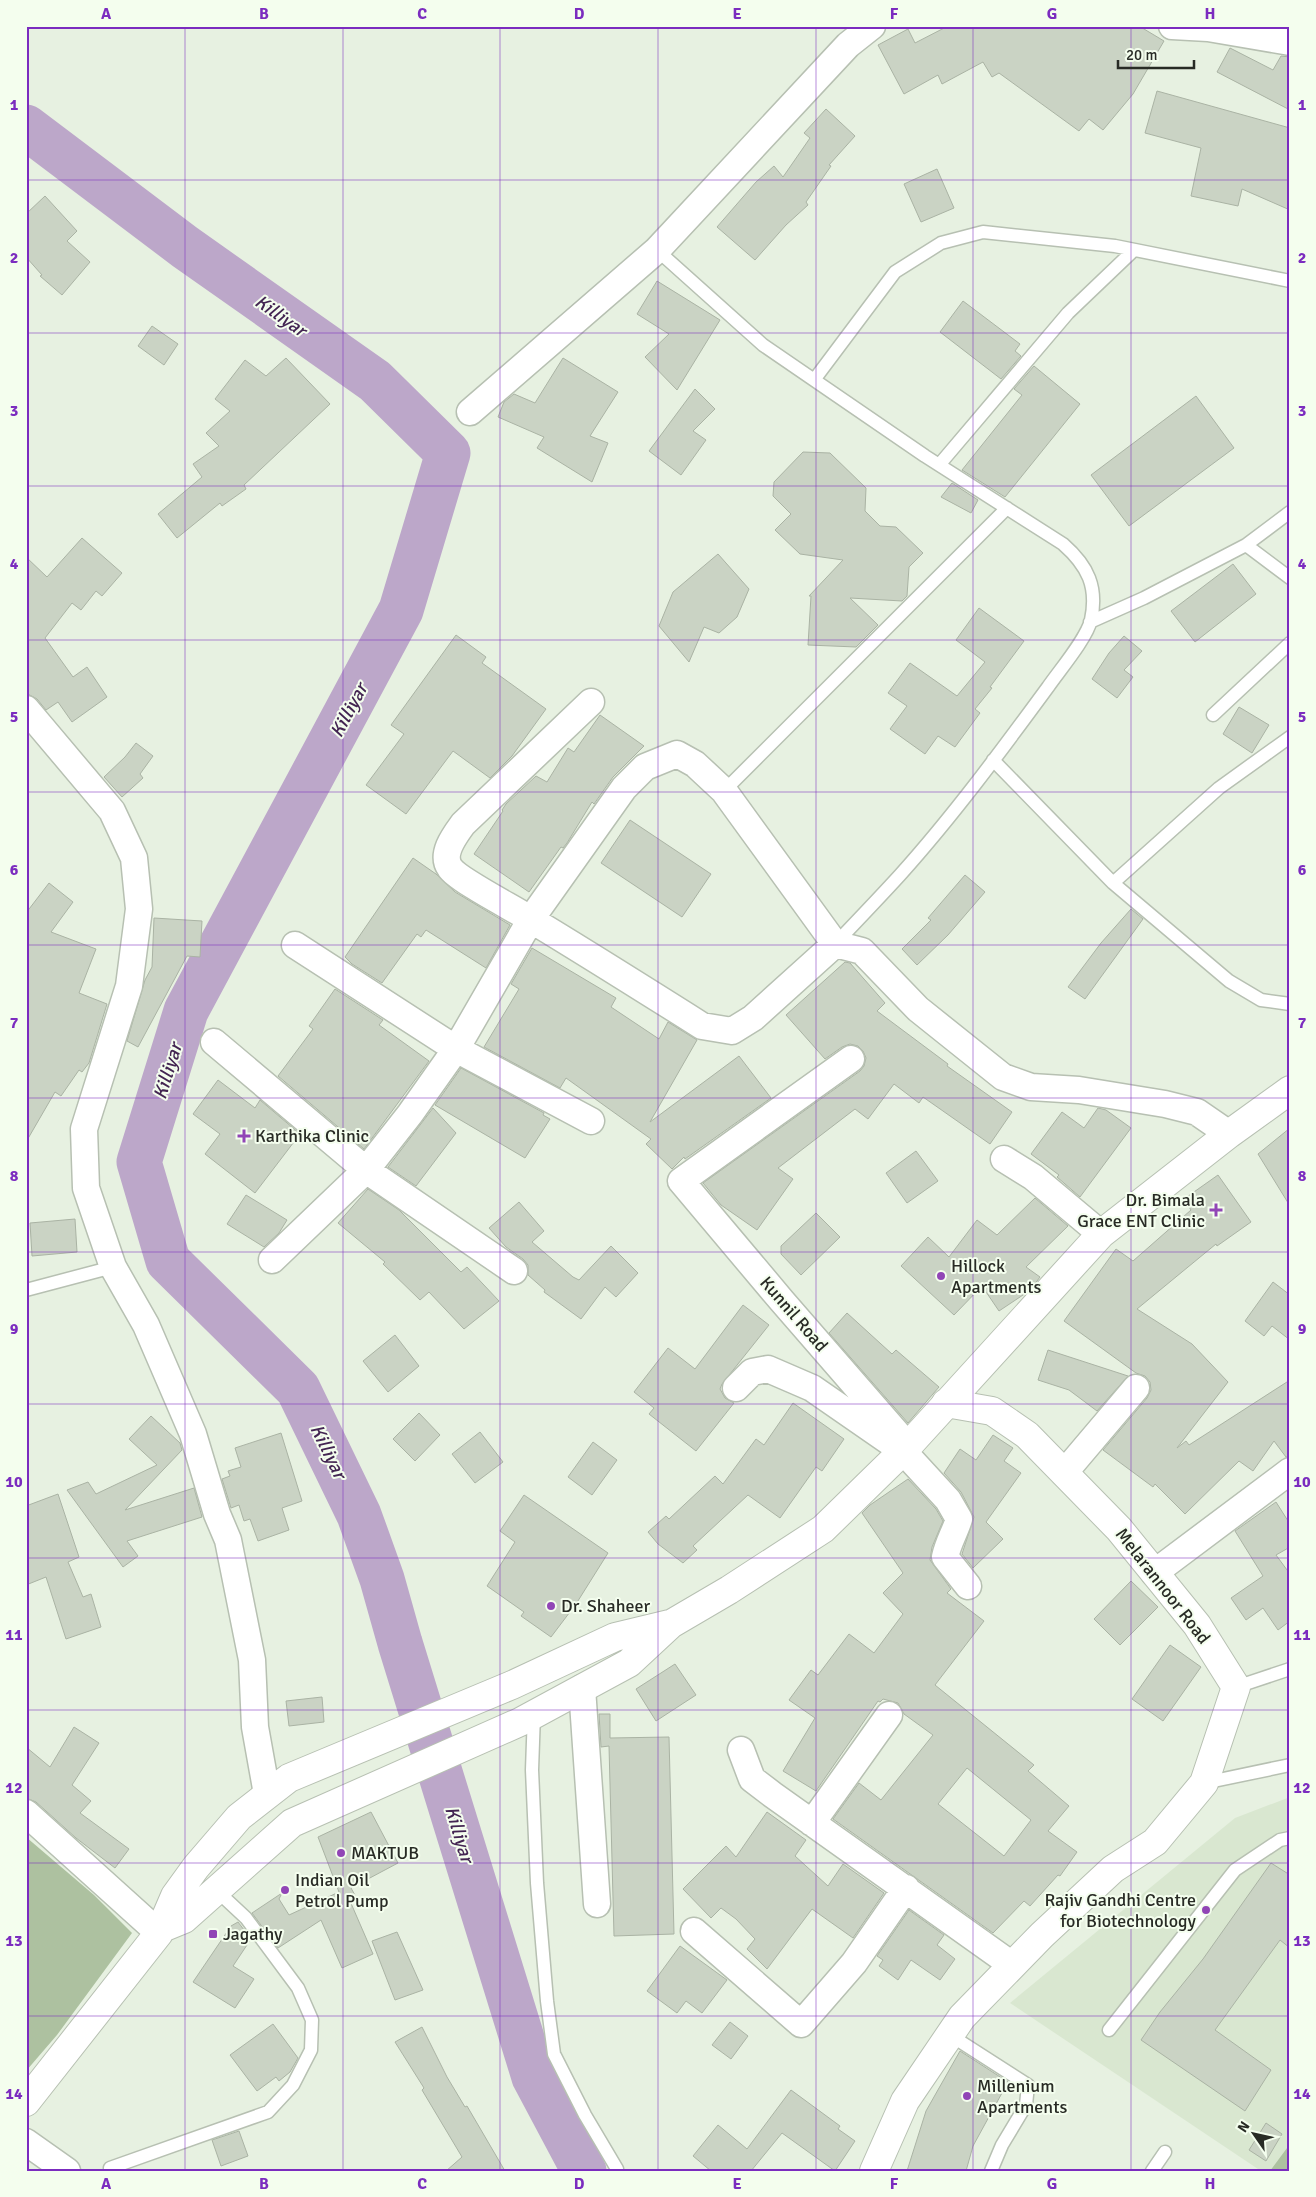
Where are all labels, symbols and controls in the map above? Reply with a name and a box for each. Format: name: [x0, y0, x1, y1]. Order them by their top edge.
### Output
text: A: [101, 4, 112, 24]
text: B: [259, 4, 269, 24]
text: C: [417, 4, 427, 24]
text: D: [574, 4, 585, 24]
text: E: [732, 4, 742, 24]
text: F: [890, 4, 899, 24]
text: G: [1047, 4, 1057, 24]
text: H: [1205, 4, 1215, 24]
scale bar: [1118, 38, 1195, 70]
text: 20 m: [1126, 46, 1157, 64]
text: 1: [10, 95, 19, 115]
text: 1: [1298, 95, 1307, 115]
text: 2: [10, 248, 18, 268]
text: 2: [1298, 248, 1306, 268]
water label: Killiyar: [250, 289, 313, 344]
text: 3: [10, 401, 18, 421]
text: 3: [1298, 401, 1306, 421]
text: 4: [10, 554, 19, 574]
text: 4: [1298, 554, 1307, 574]
water label: Killiyar: [325, 677, 374, 742]
text: 5: [10, 707, 18, 727]
text: 5: [1298, 707, 1306, 727]
text: 6: [10, 860, 19, 880]
text: 6: [1298, 860, 1307, 880]
text: 7: [10, 1013, 19, 1033]
text: 7: [1298, 1013, 1307, 1033]
water label: Killiyar: [148, 1037, 189, 1102]
place label: Karthika Clinic: [255, 1125, 369, 1147]
marker: Karthika Clinic: [237, 1129, 251, 1143]
text: 8: [10, 1166, 19, 1186]
text: 8: [1298, 1166, 1307, 1186]
place label: Dr. Bimala Grace ENT Clinic: [1077, 1189, 1205, 1232]
marker: Dr. Bimala Grace ENT Clinic: [1209, 1203, 1223, 1217]
place label: Hillock Apartments: [951, 1255, 1041, 1298]
marker: Hillock Apartments: [935, 1270, 947, 1282]
street label: Kunnil Road: [755, 1272, 833, 1356]
text: 9: [10, 1319, 19, 1339]
text: 9: [1298, 1319, 1307, 1339]
water label: Killiyar: [305, 1420, 353, 1485]
text: 10: [5, 1472, 23, 1492]
text: 10: [1293, 1472, 1311, 1492]
street label: Melarannoor Road: [1111, 1524, 1215, 1648]
place label: Dr. Shaheer: [561, 1595, 651, 1617]
marker: Dr. Shaheer: [545, 1600, 557, 1612]
text: 11: [5, 1625, 23, 1645]
text: 11: [1293, 1625, 1311, 1645]
text: 12: [5, 1778, 23, 1798]
text: 12: [1293, 1778, 1311, 1798]
water label: Killiyar: [439, 1803, 480, 1868]
place label: MAKTUB: [351, 1842, 419, 1864]
marker: MAKTUB: [335, 1847, 347, 1859]
place label: Indian Oil Petrol Pump: [295, 1869, 389, 1912]
marker: Indian Oil Petrol Pump: [279, 1884, 291, 1896]
place label: Rajiv Gandhi Centre for Biotechnology: [1044, 1889, 1197, 1932]
marker: Rajiv Gandhi Centre for Biotechnology: [1200, 1904, 1212, 1916]
place label: Jagathy: [223, 1923, 283, 1945]
marker: Jagathy: [207, 1928, 219, 1940]
text: 13: [5, 1931, 23, 1951]
text: 13: [1293, 1931, 1311, 1951]
place label: Millenium Apartments: [977, 2075, 1067, 2118]
text: 14: [5, 2084, 23, 2104]
text: 14: [1293, 2084, 1311, 2104]
marker: Millenium Apartments: [961, 2090, 973, 2102]
north arrow: [1228, 2110, 1278, 2160]
text: N: [1234, 2118, 1253, 2136]
text: A: [101, 2174, 112, 2194]
text: B: [259, 2174, 269, 2194]
text: C: [417, 2174, 427, 2194]
text: D: [574, 2174, 585, 2194]
text: E: [732, 2174, 742, 2194]
text: F: [890, 2174, 899, 2194]
text: G: [1047, 2174, 1057, 2194]
text: H: [1205, 2174, 1215, 2194]

